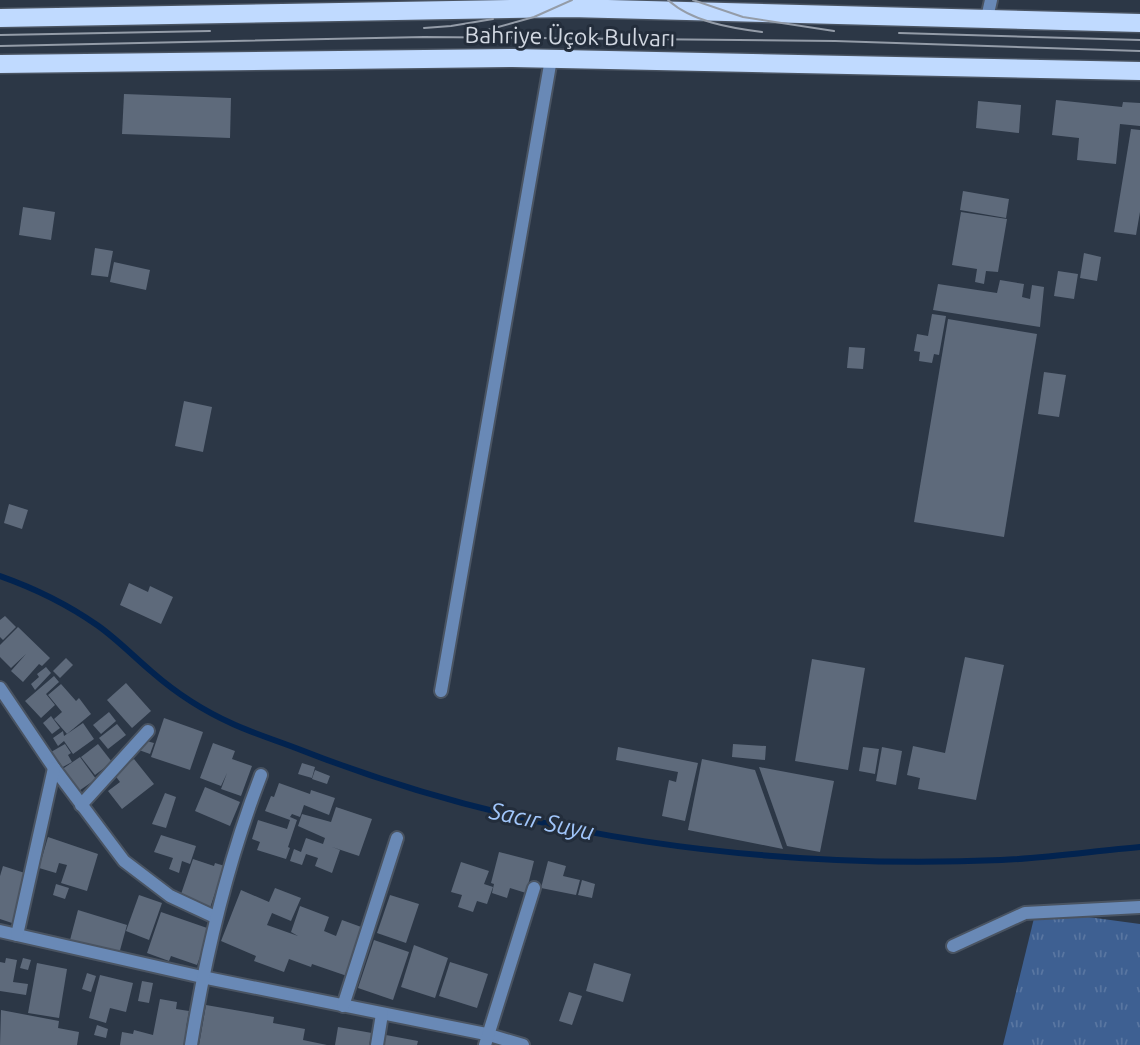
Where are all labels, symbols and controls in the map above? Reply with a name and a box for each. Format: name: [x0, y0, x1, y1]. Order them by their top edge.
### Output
street label: Bahriye Üçok Bulvarı: [465, 22, 675, 50]
water label: Sacır Suyu: [486, 797, 597, 845]

